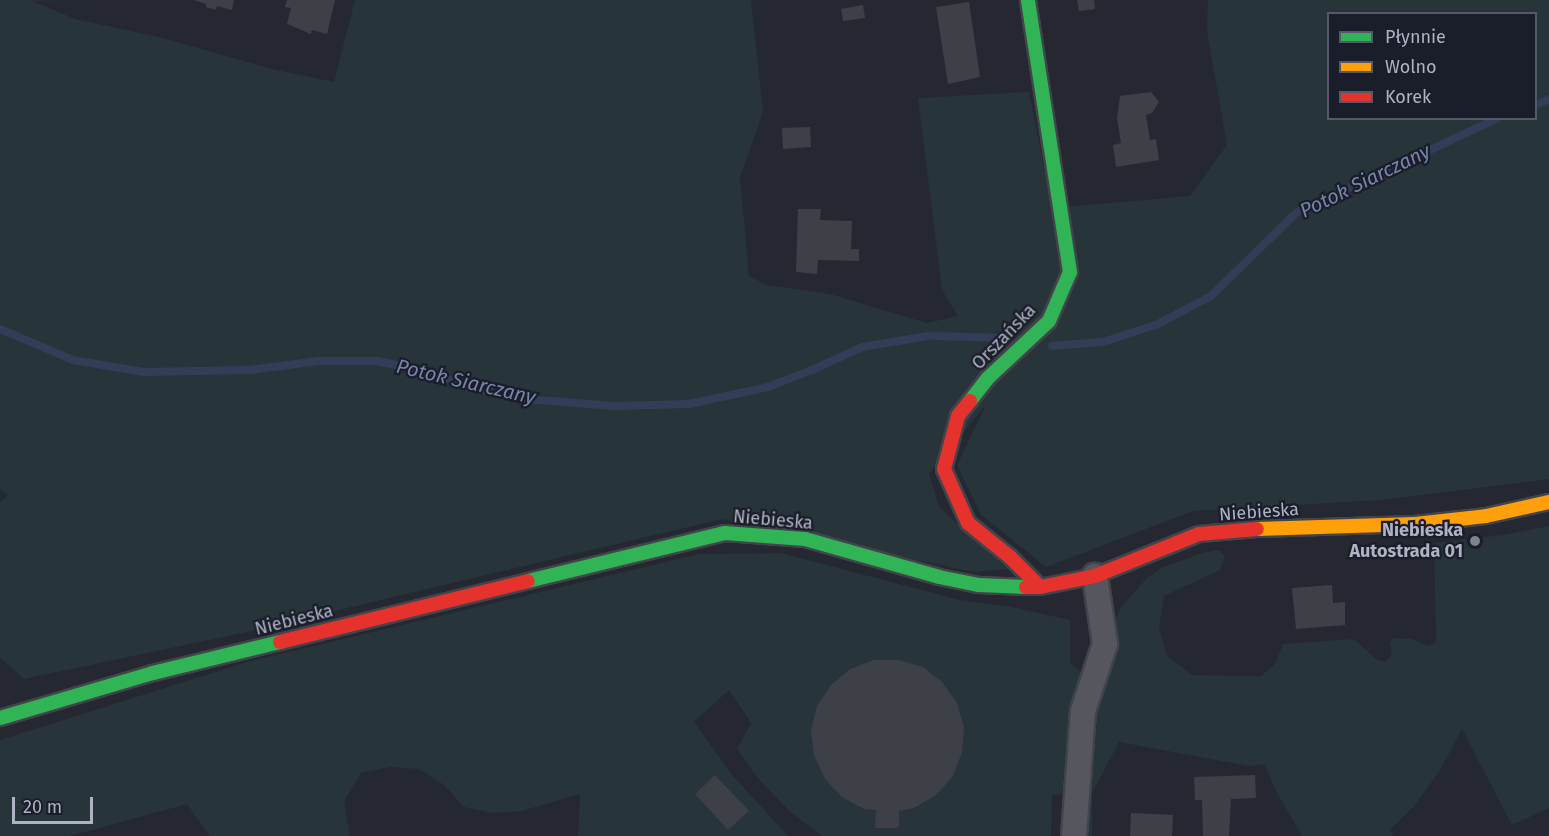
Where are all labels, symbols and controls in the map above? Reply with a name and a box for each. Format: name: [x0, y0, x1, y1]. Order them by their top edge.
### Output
legend: [1327, 12, 1537, 120]
text: Płynnie: [1385, 26, 1446, 48]
text: Wolno: [1385, 56, 1437, 78]
text: Korek: [1385, 86, 1431, 108]
water label: Potok Siarczany: [1296, 139, 1434, 223]
street label: Orszańska: [968, 300, 1040, 374]
water label: Potok Siarczany: [394, 354, 538, 410]
street label: Niebieska: [1218, 498, 1300, 526]
street label: Niebieska: [732, 506, 814, 534]
place label: Niebieska Autostrada 01: [1349, 520, 1463, 562]
marker: Niebieska Autostrada 01: [1468, 534, 1482, 548]
street label: Niebieska: [253, 600, 335, 640]
scale bar: [15, 785, 96, 823]
text: 20 m: [23, 796, 62, 818]

